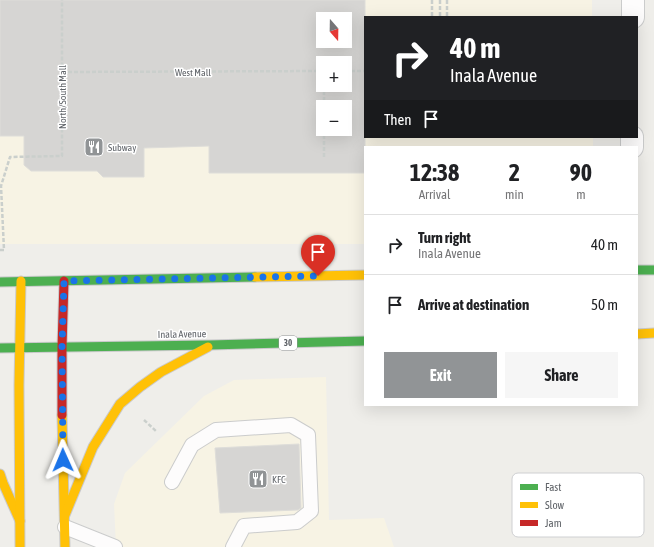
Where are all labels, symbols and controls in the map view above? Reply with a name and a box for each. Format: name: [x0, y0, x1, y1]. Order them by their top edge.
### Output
north arrow: [316, 12, 352, 48]
map controls: [316, 12, 352, 136]
icon: right: [384, 32, 436, 84]
text: 40 m: [450, 32, 500, 64]
button: +: [316, 56, 352, 92]
street label: North/South Mall: [57, 65, 68, 129]
text: Inala Avenue: [450, 65, 537, 86]
street label: West Mall: [175, 67, 211, 78]
button: −: [316, 100, 352, 136]
icon: arrive: [420, 108, 442, 130]
text: Then: [384, 111, 412, 128]
restaurant icon: Subway: [83, 136, 105, 158]
place label: Subway: [108, 142, 136, 153]
text: 12:38: [410, 159, 459, 186]
text: 2: [509, 159, 520, 186]
text: 90: [570, 159, 592, 186]
text: Arrival: [419, 187, 450, 202]
text: min: [505, 187, 524, 202]
text: m: [576, 187, 586, 202]
text: Turn right: [418, 229, 471, 246]
icon: right: [384, 234, 406, 256]
pin: [301, 235, 335, 276]
text: 40 m: [591, 236, 618, 253]
icon: arrive: [307, 241, 329, 263]
text: Inala Avenue: [418, 246, 481, 261]
icon: arrive: [384, 294, 406, 316]
text: Arrive at destination: [418, 296, 529, 313]
text: 50 m: [591, 296, 618, 313]
street label: Inala Avenue: [158, 328, 207, 340]
road number: 30: [279, 336, 297, 350]
button: Exit: [384, 352, 497, 398]
button: Share: [505, 352, 618, 398]
position arrow: [42, 439, 84, 481]
restaurant icon: KFC: [247, 468, 269, 490]
legend: [512, 473, 644, 537]
place label: KFC: [272, 474, 286, 485]
text: Fast: [545, 481, 561, 493]
text: Slow: [545, 499, 564, 511]
text: Jam: [545, 517, 562, 529]

